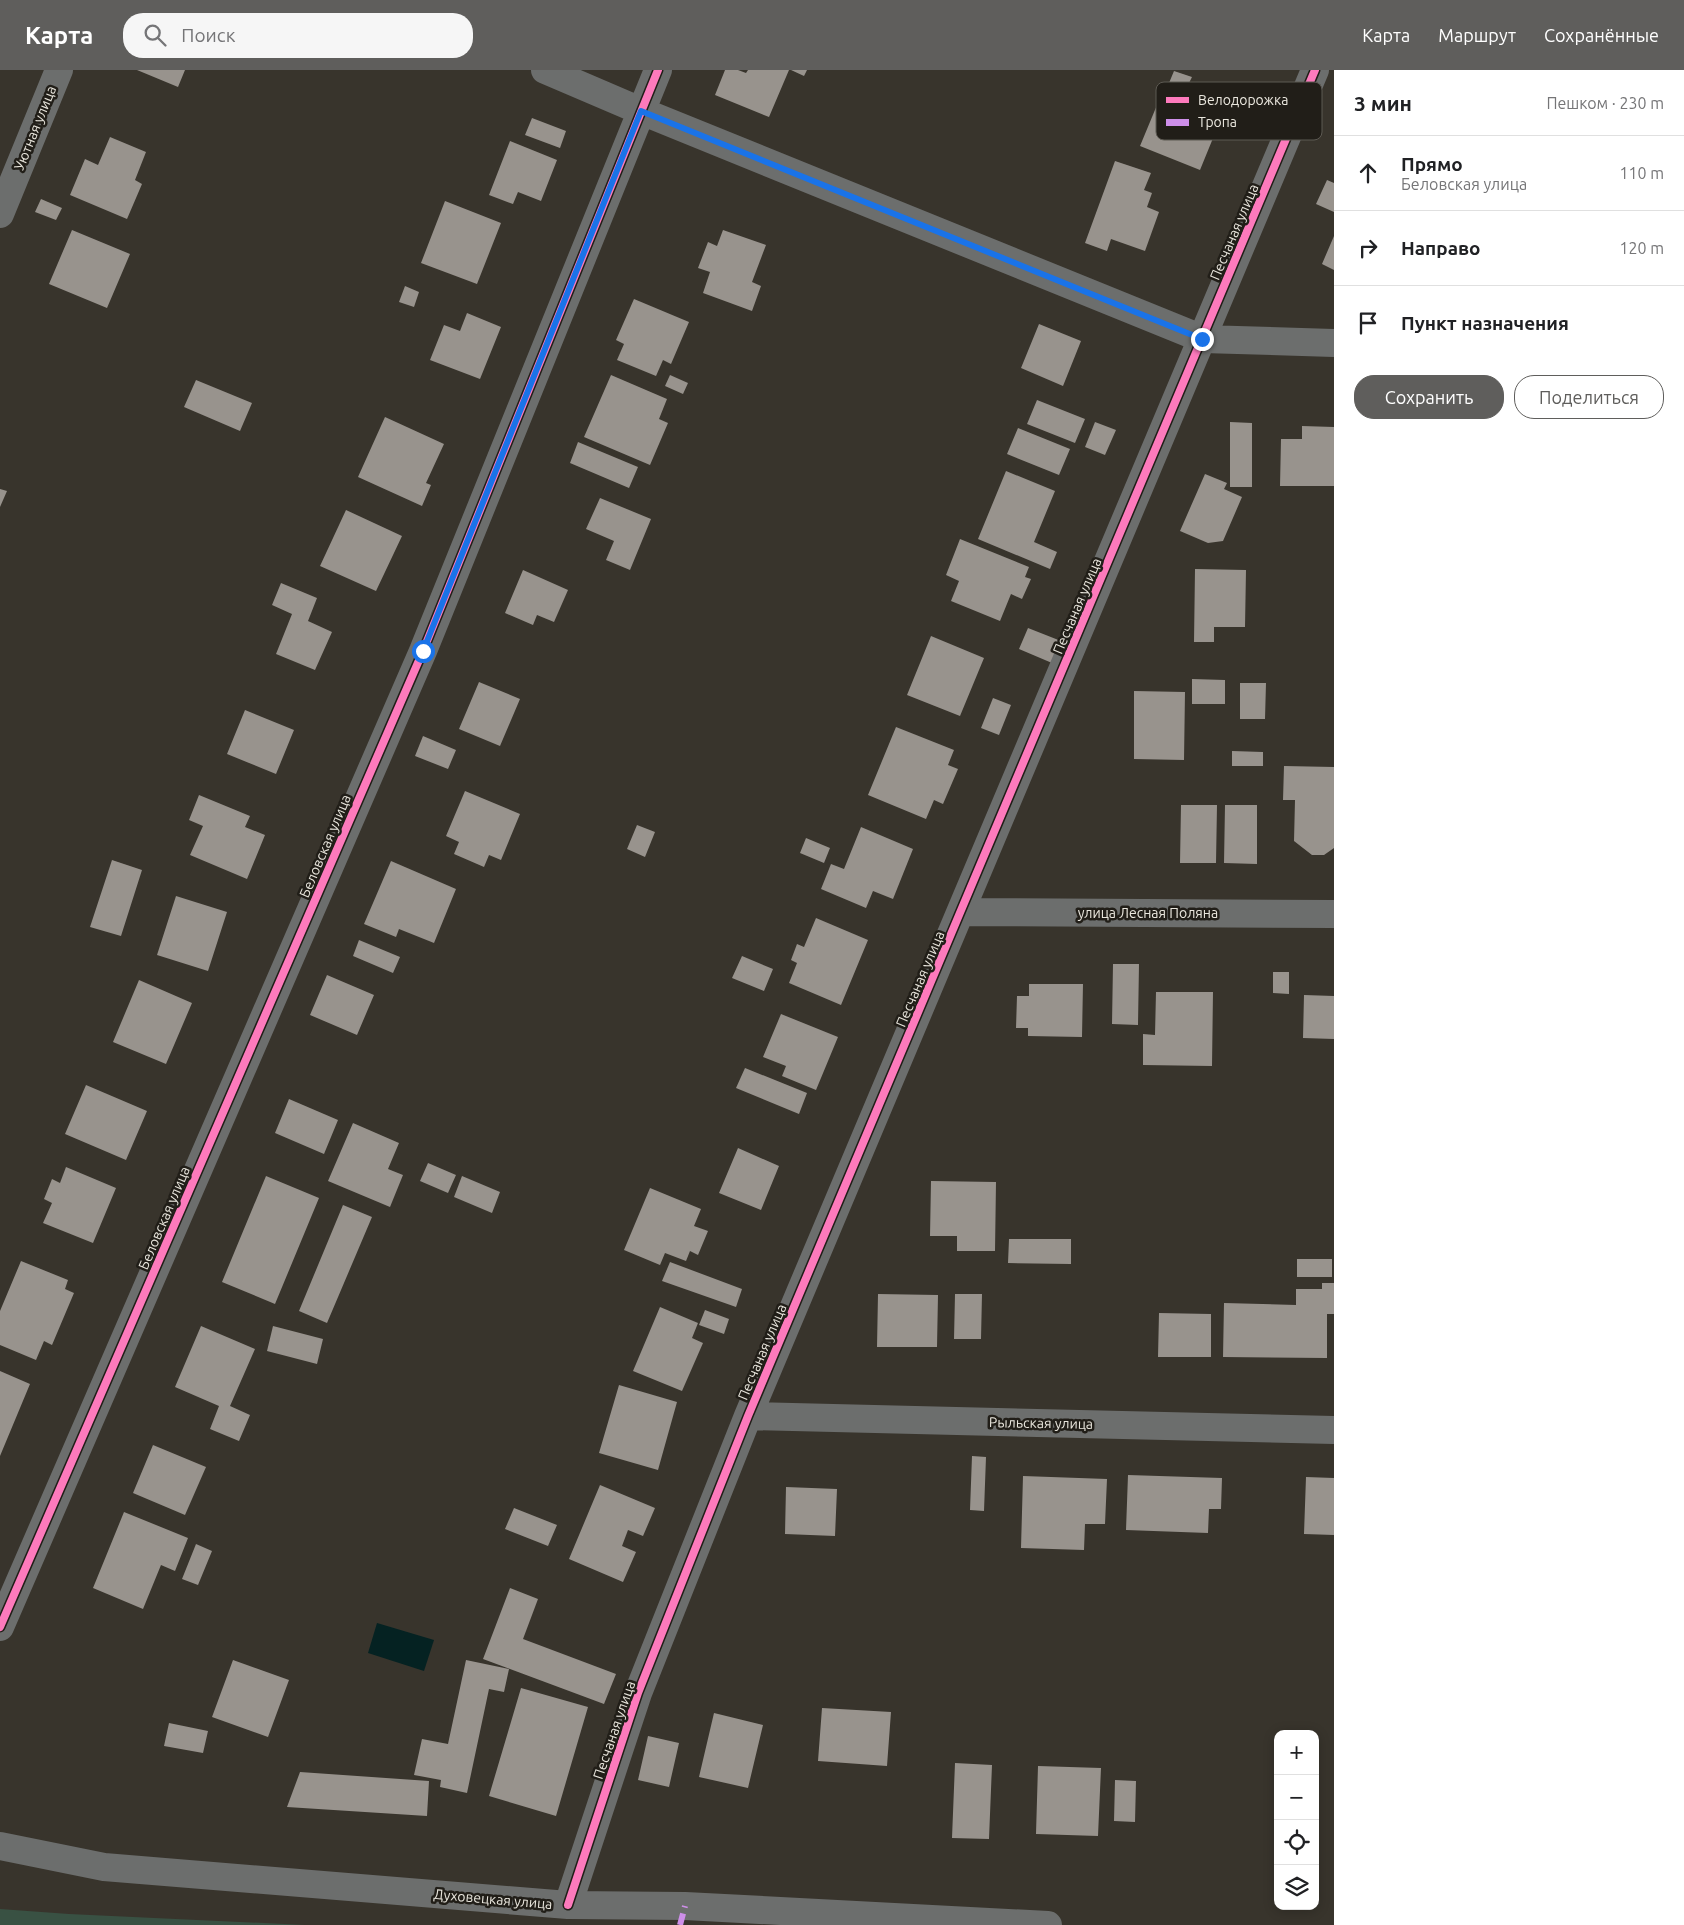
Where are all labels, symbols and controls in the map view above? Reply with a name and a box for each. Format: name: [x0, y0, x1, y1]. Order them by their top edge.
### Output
search box: [123, 13, 473, 58]
icon: search: [141, 21, 169, 49]
text: Карта: [25, 22, 93, 49]
text: Поиск: [181, 24, 235, 46]
text: Карта: [1362, 25, 1410, 45]
text: Маршрут: [1438, 25, 1516, 45]
text: Сохранённые: [1544, 25, 1659, 45]
legend: [1156, 82, 1322, 140]
street label: Уютная улица: [11, 84, 59, 172]
text: 3 мин: [1354, 91, 1412, 115]
text: Велодорожка: [1198, 92, 1288, 108]
text: Пешком · 230 m: [1546, 94, 1664, 112]
text: Тропа: [1198, 114, 1237, 130]
text: Прямо: [1401, 153, 1463, 175]
icon: ahead: [1354, 159, 1382, 187]
text: 110 m: [1619, 164, 1664, 182]
text: Беловская улица: [1401, 175, 1527, 193]
street label: Песчаная улица: [1207, 182, 1261, 282]
icon: right: [1354, 234, 1382, 262]
text: Направо: [1401, 237, 1481, 259]
text: 120 m: [1619, 239, 1664, 257]
icon: arrive: [1354, 309, 1382, 337]
text: Пункт назначения: [1401, 312, 1569, 334]
route end: [1191, 328, 1214, 351]
button: Сохранить: [1354, 375, 1504, 419]
button: Поделиться: [1514, 375, 1664, 419]
street label: Песчаная улица: [1050, 556, 1104, 656]
route start: [412, 640, 435, 663]
street label: Беловская улица: [296, 792, 354, 900]
street label: улица Лесная Поляна: [1078, 905, 1218, 921]
street label: Песчаная улица: [893, 929, 947, 1029]
street label: Беловская улица: [135, 1164, 193, 1272]
street label: Песчаная улица: [735, 1302, 789, 1402]
street label: Рыльская улица: [989, 1414, 1093, 1432]
street label: Песчаная улица: [590, 1679, 638, 1781]
map controls: [1274, 1730, 1319, 1910]
button: +: [1274, 1730, 1319, 1775]
button: −: [1274, 1775, 1319, 1820]
button: locate: [1274, 1820, 1319, 1865]
button: layers: [1274, 1865, 1319, 1910]
street label: Духовецкая улица: [433, 1886, 553, 1912]

